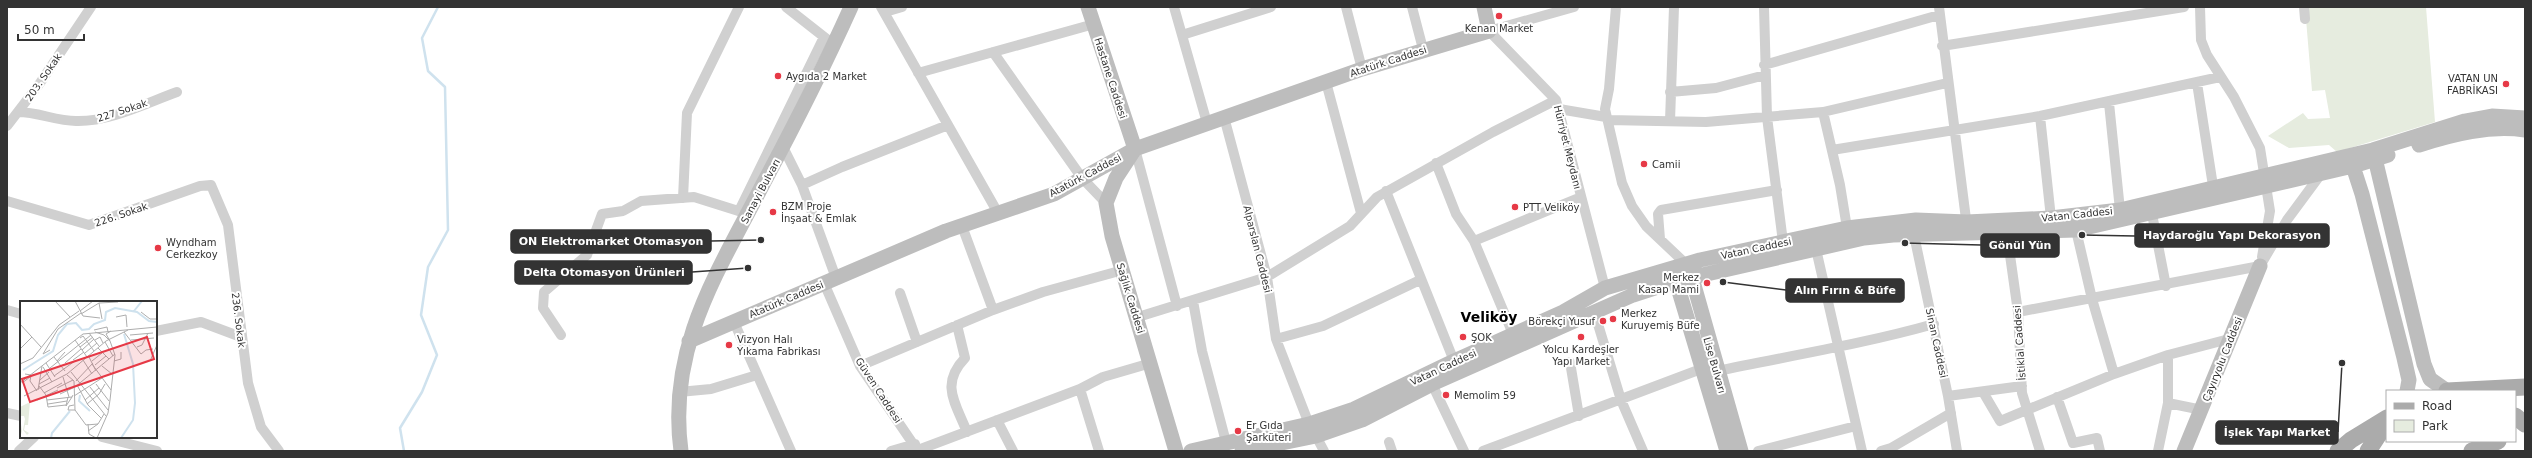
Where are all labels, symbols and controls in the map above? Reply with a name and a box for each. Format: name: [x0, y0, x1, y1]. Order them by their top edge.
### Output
marker: Kenan Market: [1494, 11, 1504, 21]
scale bar: [18, 16, 84, 42]
text: 50 m: [24, 23, 55, 37]
place label: Kenan Market: [1465, 23, 1533, 34]
street label: Hastane Caddesi: [1092, 36, 1129, 120]
street label: Atatürk Caddesi: [1348, 44, 1428, 79]
street label: 203. Sokak: [23, 51, 64, 103]
marker: Aygıda 2 Market: [773, 71, 783, 81]
place label: Aygıda 2 Market: [786, 71, 867, 82]
place label: VATAN UN FABRİKASI: [2447, 73, 2498, 96]
marker: VATAN UN FABRİKASI: [2501, 79, 2511, 89]
street label: 227 Sokak: [96, 97, 149, 124]
street label: Hürriyet Meydanı: [1552, 104, 1583, 190]
street label: Atatürk Caddesi: [1047, 152, 1123, 199]
street label: Sanayi Bulvarı: [739, 157, 782, 225]
marker: Camii: [1639, 159, 1649, 169]
place label: Camii: [1652, 159, 1680, 170]
street label: 226. Sokak: [93, 200, 149, 229]
place label: BZM Proje İnşaat & Emlak: [781, 201, 857, 224]
marker: PTT Veliköy: [1510, 202, 1520, 212]
place label: PTT Veliköy: [1523, 202, 1580, 213]
street label: Alparslan Caddesi: [1241, 204, 1274, 294]
street label: Vatan Caddesi: [2041, 205, 2113, 224]
marker: BZM Proje İnşaat & Emlak: [768, 207, 778, 217]
callout: Haydaroğlu Yapı Dekorasyon: [2135, 224, 2329, 247]
text: Haydaroğlu Yapı Dekorasyon: [2143, 229, 2321, 242]
callout: ON Elektromarket Otomasyon: [511, 230, 711, 253]
callout: Gönül Yün: [1981, 234, 2059, 257]
text: ON Elektromarket Otomasyon: [519, 235, 703, 248]
street label: Vatan Caddesi: [1720, 236, 1792, 261]
place label: Wyndham Cerkezkoy: [166, 237, 218, 260]
text: Gönül Yün: [1989, 239, 2051, 252]
marker: Wyndham Cerkezkoy: [153, 243, 163, 253]
callout: Delta Otomasyon Ürünleri: [515, 261, 692, 284]
street label: Sağlık Caddesi: [1115, 261, 1146, 335]
text: Delta Otomasyon Ürünleri: [523, 265, 685, 279]
place label: Merkez Kasap Mami: [1638, 272, 1699, 295]
marker: Merkez Kasap Mami: [1702, 278, 1712, 288]
street label: Atatürk Caddesi: [747, 279, 825, 320]
callout: Alın Fırın & Büfe: [1786, 279, 1904, 302]
text: Alın Fırın & Büfe: [1794, 284, 1896, 297]
street label: 236. Sokak: [230, 292, 247, 348]
inset map: [20, 301, 157, 438]
street label: İstiklal Caddesi: [2010, 305, 2028, 381]
street label: Sinan Caddesi: [1924, 307, 1949, 379]
place label: Merkez Kuruyemiş Büfe: [1621, 308, 1700, 331]
district label: Veliköy: [1461, 309, 1517, 325]
marker: Merkez Kuruyemiş Büfe: [1608, 314, 1618, 324]
street label: Çayıryolu Caddesi: [2200, 315, 2244, 403]
place label: Börekçi Yusuf: [1528, 316, 1595, 327]
marker: Börekçi Yusuf: [1598, 316, 1608, 326]
marker: ŞOK: [1458, 332, 1468, 342]
place label: ŞOK: [1471, 332, 1492, 343]
marker: Yolcu Kardeşler Yapı Market: [1576, 332, 1586, 342]
place label: Vizyon Halı Yıkama Fabrikası: [736, 334, 821, 357]
street label: Lise Bulvarı: [1701, 336, 1728, 394]
marker: Vizyon Halı Yıkama Fabrikası: [724, 340, 734, 350]
place label: Yolcu Kardeşler Yapı Market: [1542, 344, 1620, 367]
street label: Vatan Caddesi: [1408, 347, 1478, 388]
street label: Güven Caddesi: [853, 356, 904, 425]
marker: Memolim 59: [1441, 390, 1451, 400]
place label: Memolim 59: [1454, 390, 1516, 401]
legend: [2386, 390, 2516, 442]
text: Road: [2422, 399, 2452, 413]
text: Park: [2422, 419, 2448, 433]
place label: Er Gıda Şarküteri: [1246, 420, 1291, 443]
callout: İşlek Yapı Market: [2216, 421, 2338, 444]
text: İşlek Yapı Market: [2224, 425, 2330, 439]
marker: Er Gıda Şarküteri: [1233, 426, 1243, 436]

